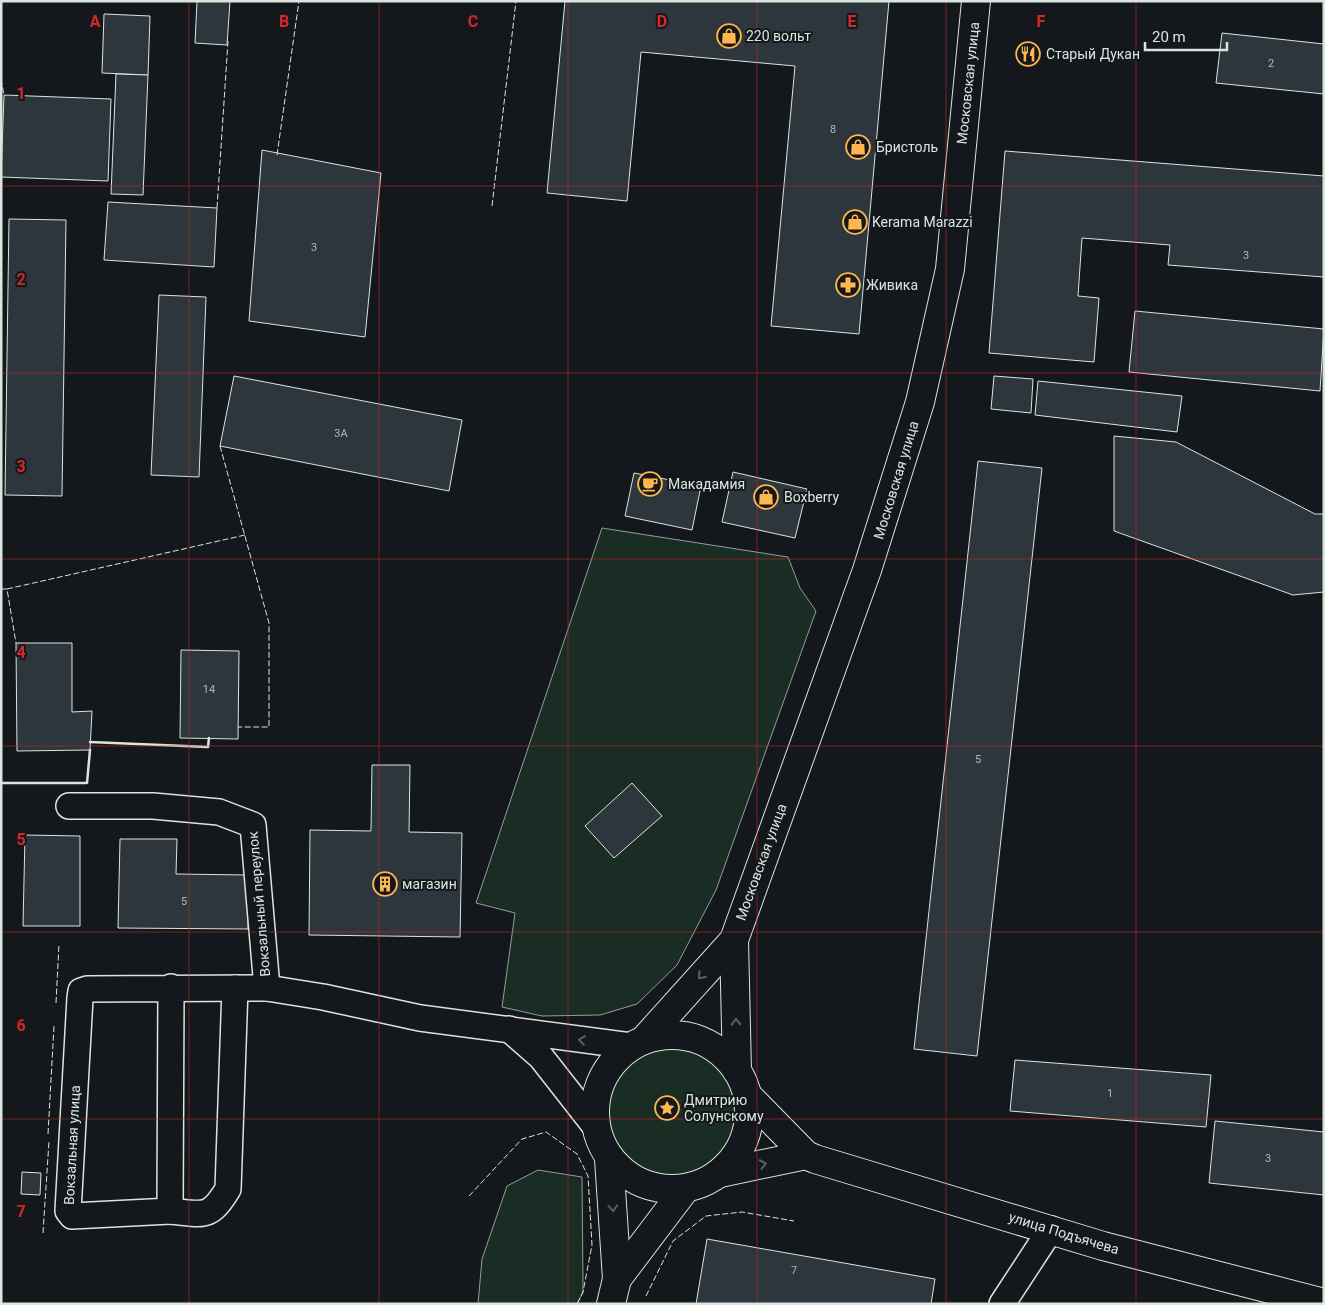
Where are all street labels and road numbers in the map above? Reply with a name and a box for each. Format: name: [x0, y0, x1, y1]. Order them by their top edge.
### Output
street label: Московская улица: [954, 21, 982, 145]
street label: Московская улица: [870, 419, 922, 541]
street label: Московская улица: [732, 801, 790, 923]
street label: Вокзальный переулок: [245, 830, 273, 977]
street label: Вокзальная улица: [61, 1085, 83, 1205]
street label: улица Подъячева: [1007, 1209, 1121, 1257]

